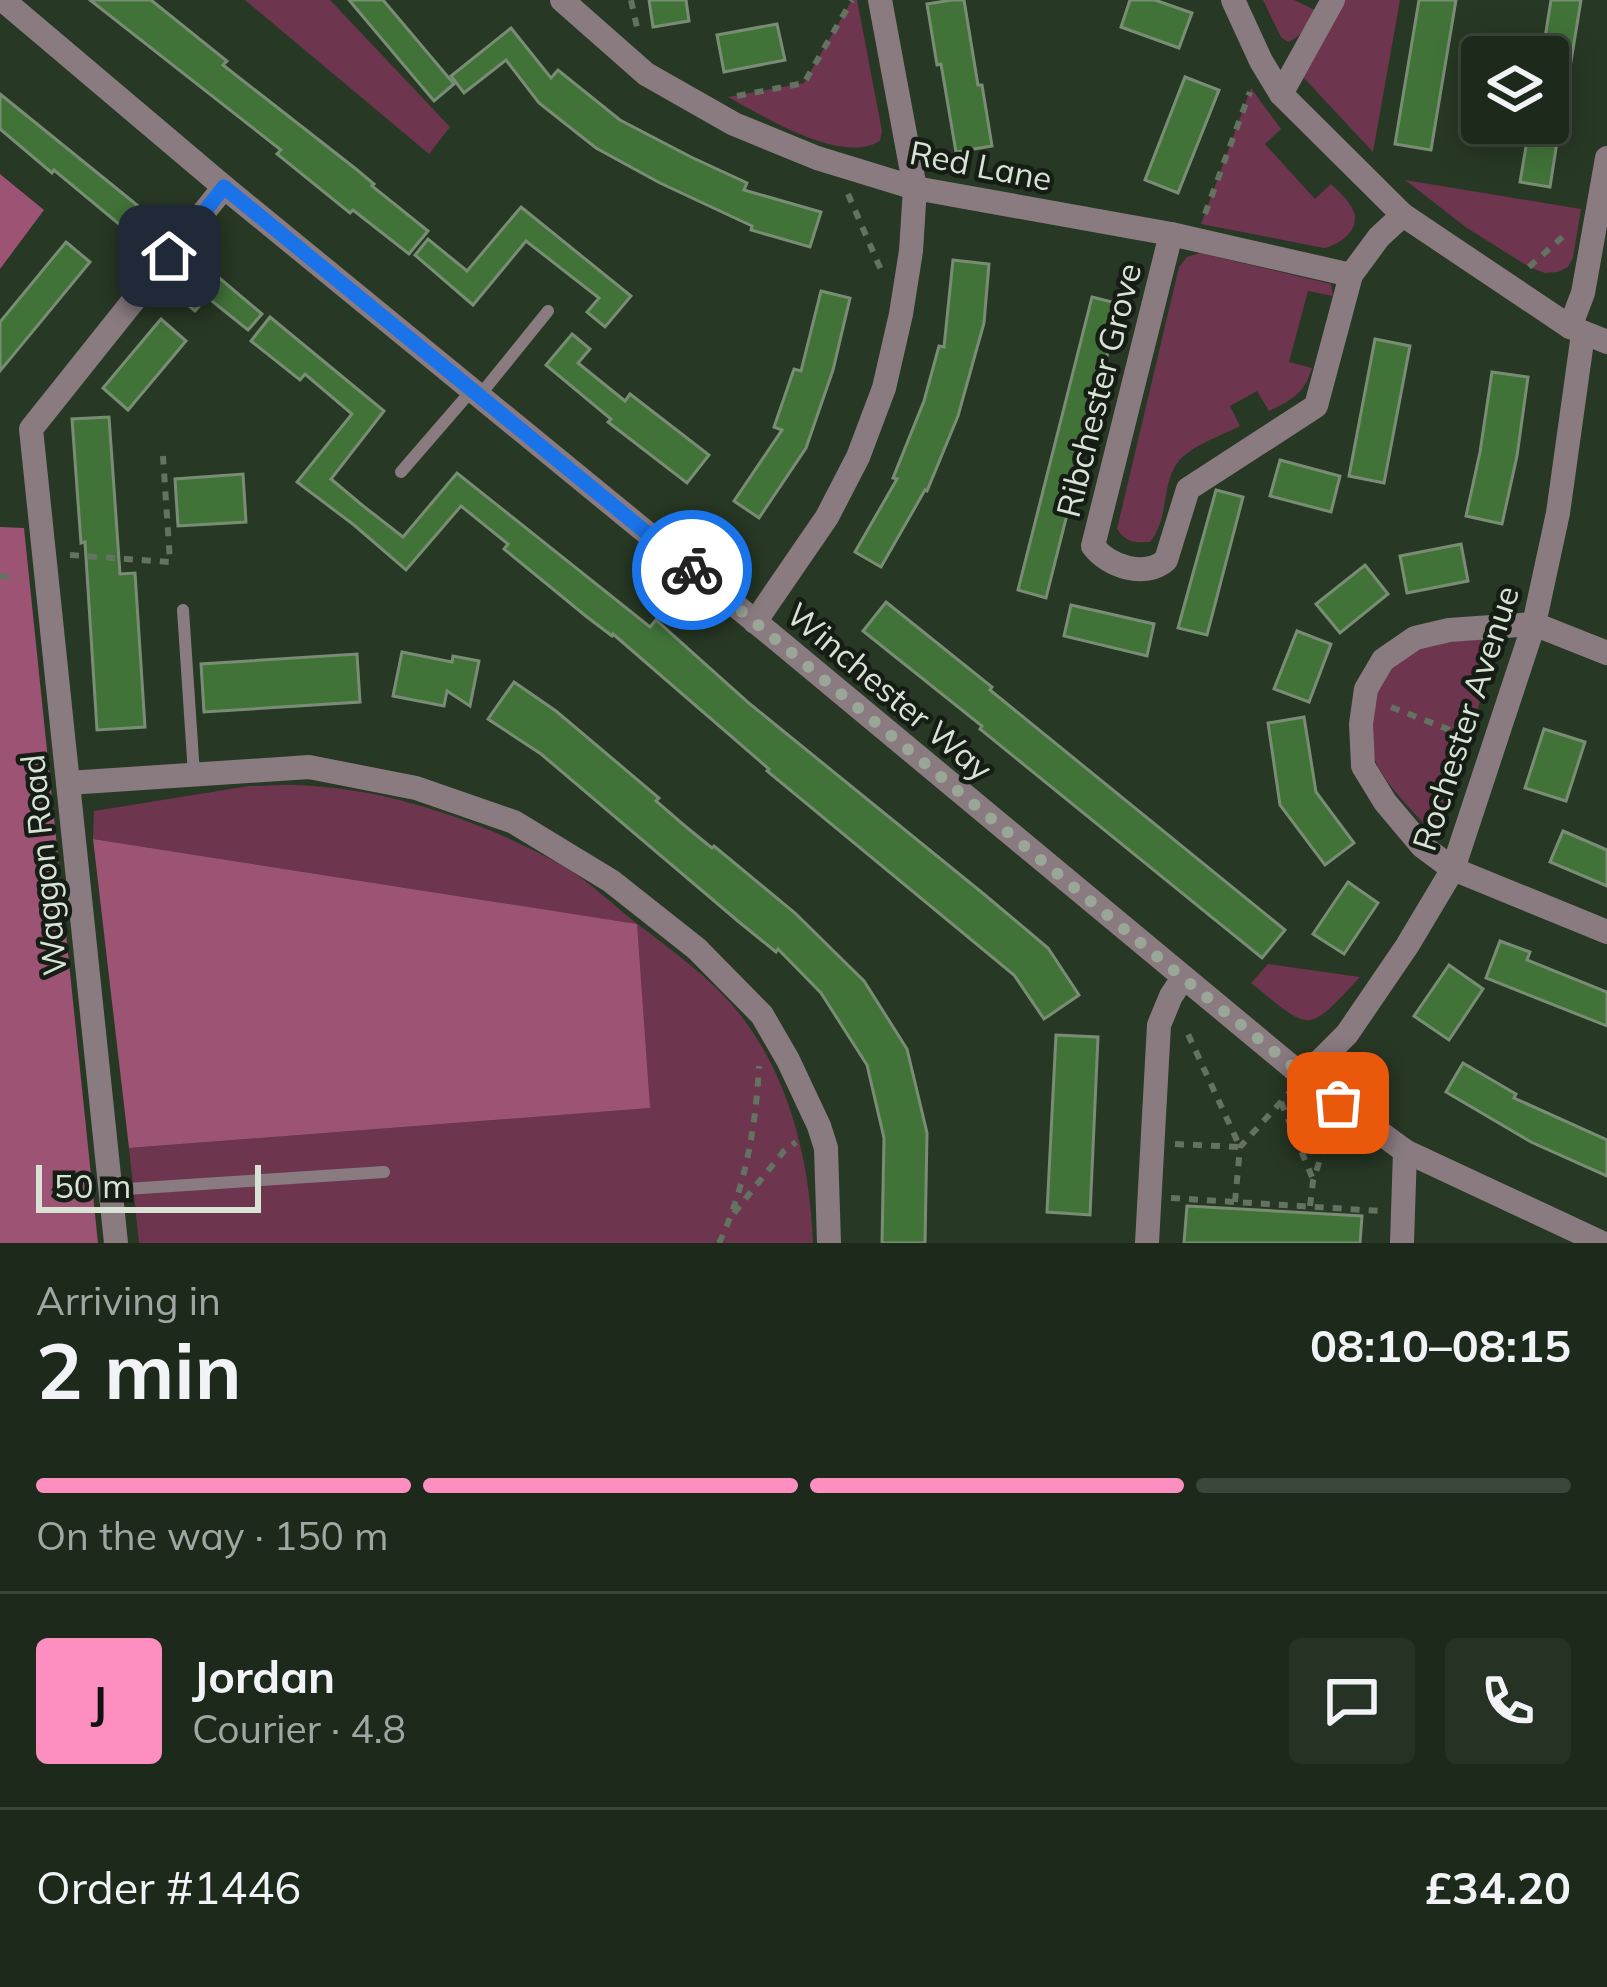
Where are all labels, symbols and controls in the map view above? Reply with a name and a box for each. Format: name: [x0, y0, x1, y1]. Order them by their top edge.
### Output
map controls: [1461, 36, 1569, 144]
button: layers: [1461, 36, 1569, 144]
street label: Red Lane: [906, 131, 1056, 199]
pin: [118, 205, 220, 307]
icon: home: [136, 223, 202, 289]
street label: Ribchester Grove: [1047, 259, 1149, 521]
courier: [632, 510, 752, 630]
icon: bike: [659, 537, 725, 603]
street label: Rochester Avenue: [1403, 580, 1527, 856]
street label: Winchester Way: [779, 593, 1001, 789]
street label: Waggon Road: [11, 752, 75, 978]
pin: [1287, 1052, 1389, 1154]
icon: bag: [1305, 1070, 1371, 1136]
scale bar: [36, 1159, 261, 1212]
text: 50 m: [54, 1165, 131, 1206]
text: Arriving in: [36, 1276, 221, 1325]
text: 08:10–08:15: [1310, 1317, 1571, 1373]
text: 2 min: [36, 1321, 242, 1419]
text: On the way · 150 m: [36, 1511, 388, 1560]
button: chat: [1289, 1638, 1415, 1764]
button: phone: [1445, 1638, 1571, 1764]
text: Jordan: [192, 1648, 335, 1704]
text: J: [91, 1673, 107, 1729]
text: Courier · 4.8: [192, 1704, 406, 1753]
text: Order #1446: [36, 1859, 301, 1915]
text: £34.20: [1425, 1859, 1571, 1915]

